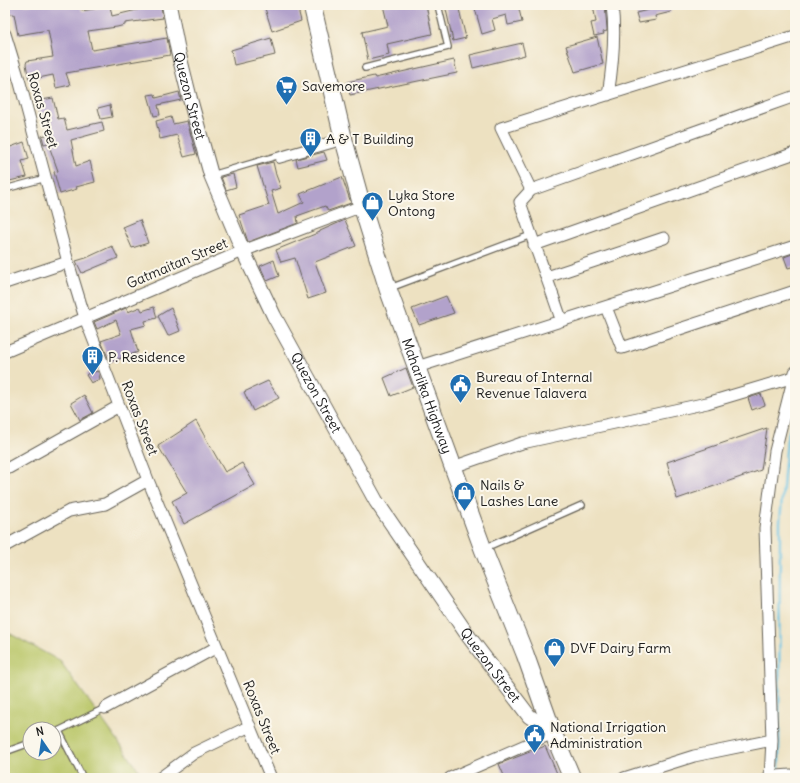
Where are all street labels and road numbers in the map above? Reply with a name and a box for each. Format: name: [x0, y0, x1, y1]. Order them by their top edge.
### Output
street label: Quezon Street: [170, 50, 210, 142]
street label: Roxas Street: [24, 70, 63, 150]
street label: Gatmaitan Street: [124, 234, 230, 292]
street label: Maharlika Highway: [398, 336, 456, 456]
street label: Quezon Street: [287, 349, 346, 436]
street label: Roxas Street: [118, 378, 163, 458]
street label: Quezon Street: [456, 624, 525, 706]
street label: Roxas Street: [239, 677, 285, 757]

